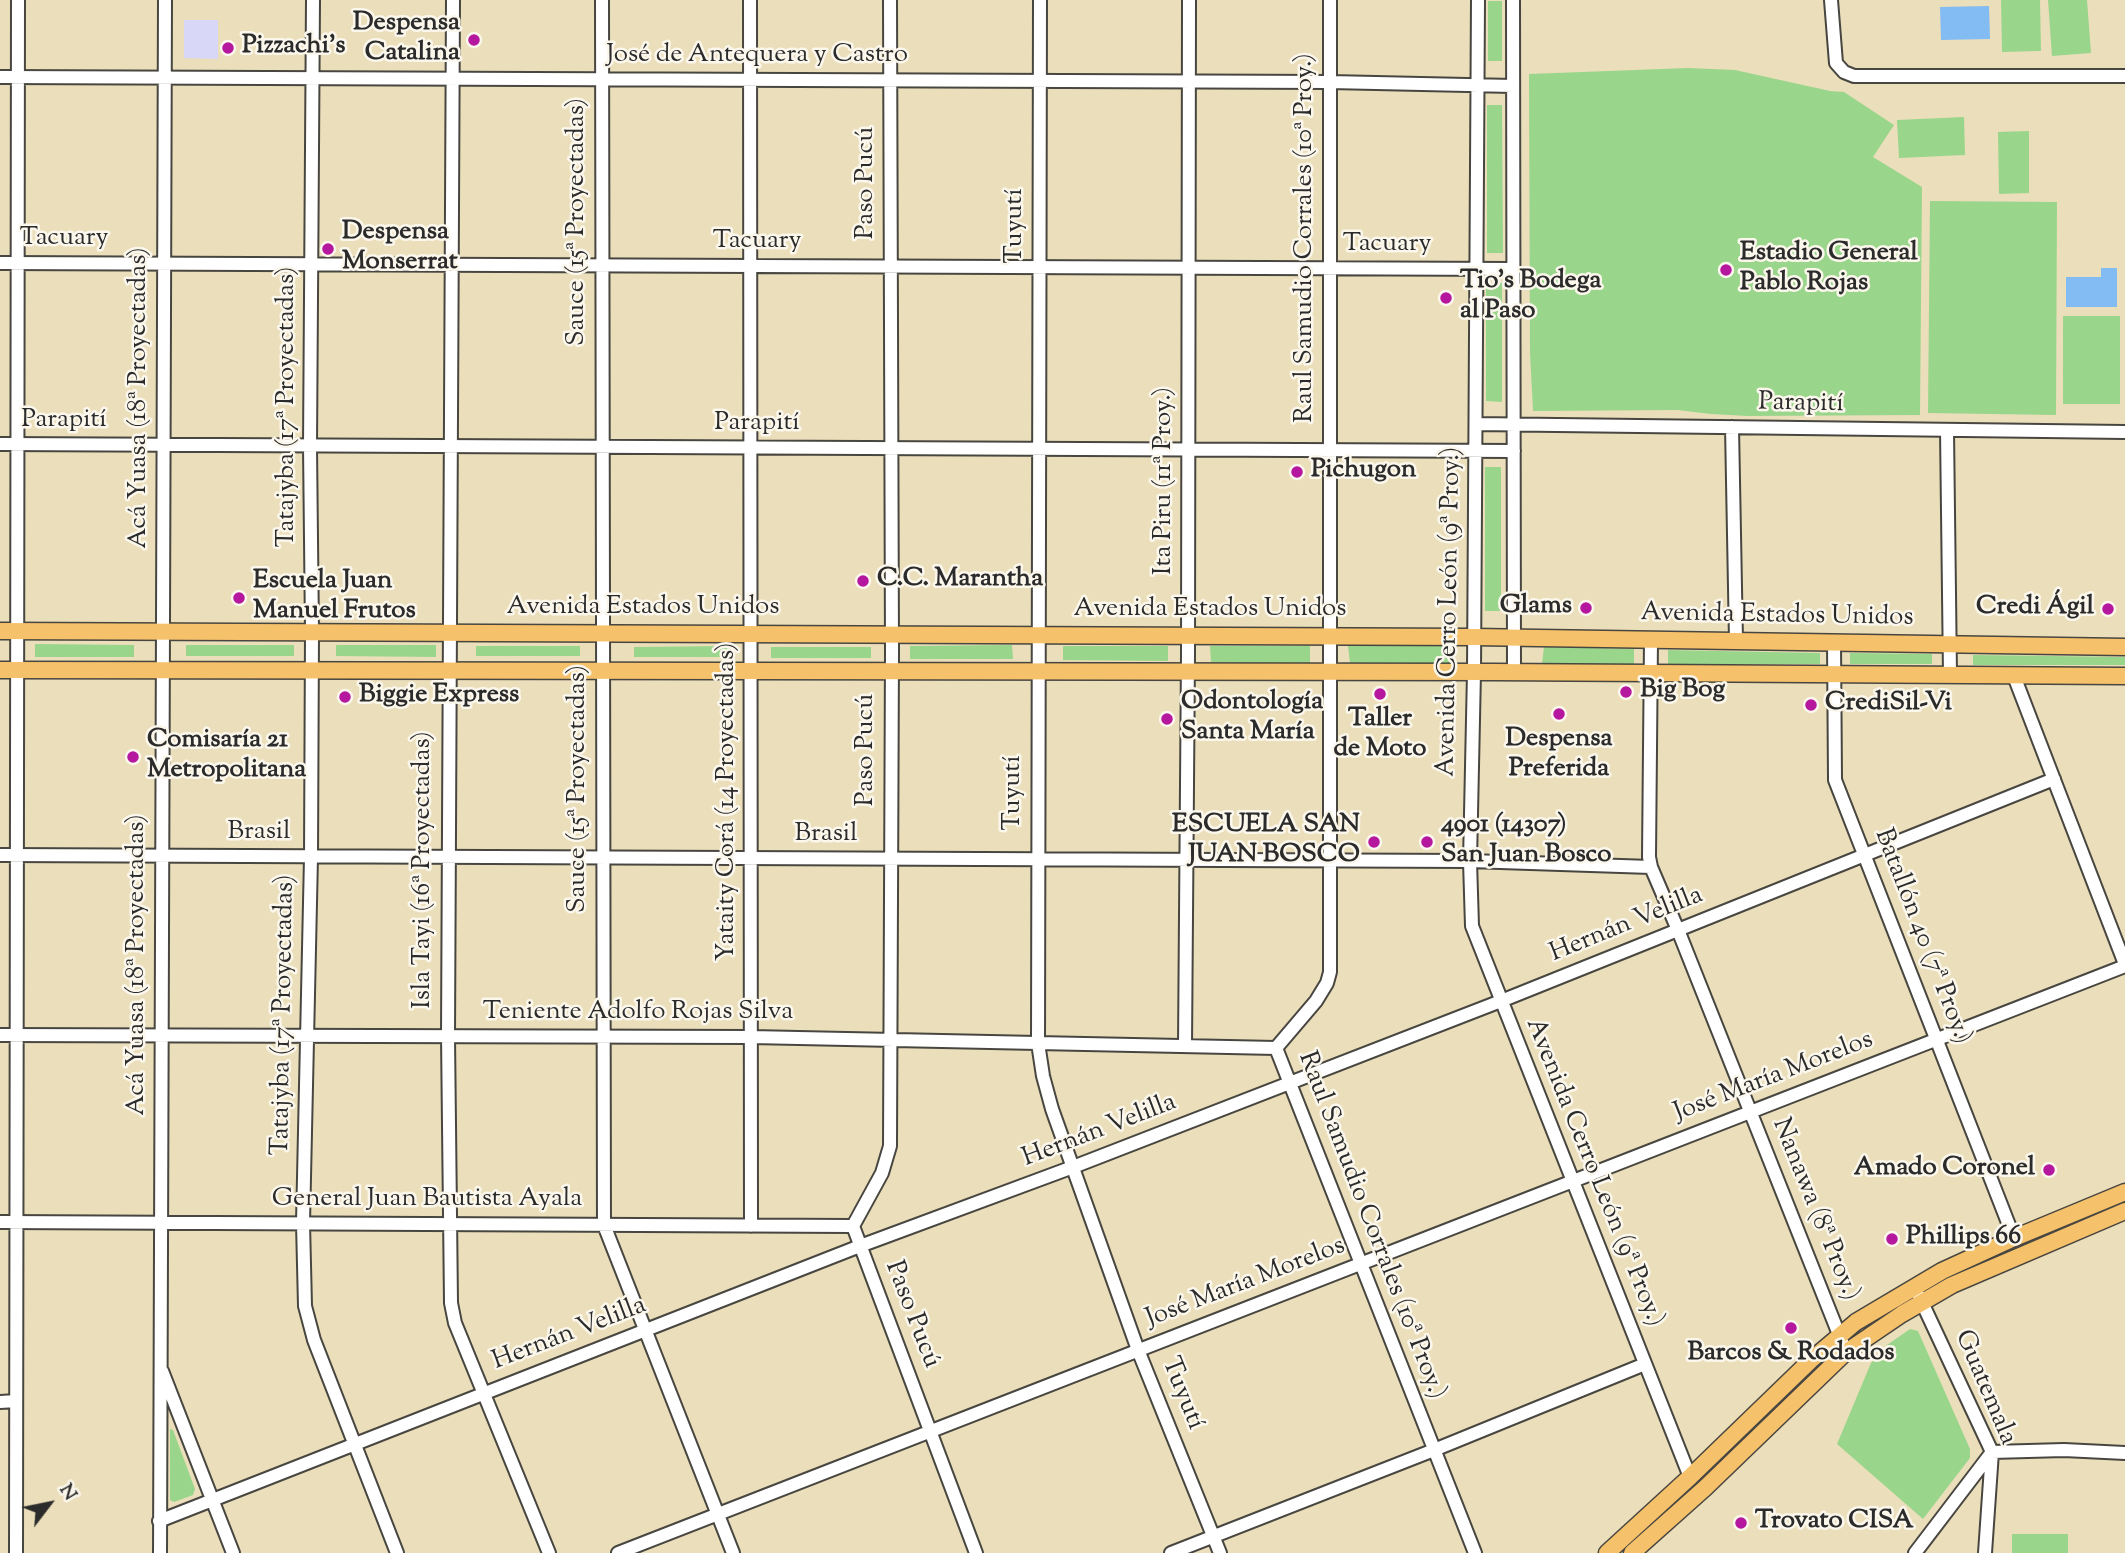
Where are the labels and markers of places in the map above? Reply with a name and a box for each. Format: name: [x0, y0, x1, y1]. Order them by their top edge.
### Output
place label: Despensa Catalina: [353, 9, 460, 70]
place label: Pizzachi's: [242, 32, 345, 64]
marker: Despensa Catalina: [466, 32, 482, 48]
marker: Pizzachi's: [220, 40, 236, 56]
place label: Despensa Monserrat: [342, 218, 458, 280]
place label: Estadio General Pablo Rojas: [1740, 239, 1918, 300]
marker: Despensa Monserrat: [320, 241, 336, 257]
marker: Estadio General Pablo Rojas: [1718, 262, 1734, 278]
place label: Tio's Bodega al Paso: [1460, 267, 1601, 328]
marker: Tio's Bodega al Paso: [1438, 290, 1454, 306]
place label: Pichugon: [1311, 456, 1416, 488]
marker: Pichugon: [1289, 464, 1305, 480]
place label: C.C. Marantha: [877, 565, 1043, 597]
place label: Escuela Juan Manuel Frutos: [253, 567, 416, 628]
marker: C.C. Marantha: [855, 573, 871, 589]
marker: Escuela Juan Manuel Frutos: [231, 590, 247, 606]
place label: Glams: [1500, 592, 1572, 624]
place label: Credi Ágil: [1976, 593, 2094, 625]
marker: Glams: [1578, 600, 1594, 616]
marker: Credi Ágil: [2100, 601, 2116, 617]
place label: Big Bog: [1640, 676, 1725, 708]
place label: Biggie Express: [359, 681, 519, 713]
marker: Big Bog: [1618, 684, 1634, 700]
marker: Taller de Moto: [1372, 686, 1388, 702]
place label: Odontología Santa María: [1181, 688, 1323, 750]
marker: Biggie Express: [337, 689, 353, 705]
place label: CrediSil-Vi: [1825, 689, 1952, 721]
marker: CrediSil-Vi: [1803, 697, 1819, 713]
place label: Taller de Moto: [1334, 705, 1426, 766]
marker: Despensa Preferida: [1551, 706, 1567, 722]
marker: Odontología Santa María: [1159, 711, 1175, 727]
place label: Despensa Preferida: [1505, 725, 1613, 786]
place label: Comisaría 21 Metropolitana: [147, 726, 306, 788]
marker: Comisaría 21 Metropolitana: [125, 749, 141, 765]
place label: ESCUELA SAN JUAN BOSCO: [1172, 811, 1360, 872]
place label: 4901 (14307) San Juan Bosco: [1441, 811, 1612, 872]
marker: ESCUELA SAN JUAN BOSCO: [1366, 834, 1382, 850]
marker: 4901 (14307) San Juan Bosco: [1419, 834, 1435, 850]
place label: Amado Coronel: [1854, 1154, 2035, 1186]
marker: Amado Coronel: [2041, 1162, 2057, 1178]
place label: Phillips 66: [1906, 1223, 2021, 1255]
marker: Phillips 66: [1884, 1231, 1900, 1247]
marker: Barcos & Rodados: [1783, 1320, 1799, 1336]
place label: Barcos & Rodados: [1688, 1339, 1894, 1371]
place label: Trovato CISA: [1755, 1507, 1914, 1539]
marker: Trovato CISA: [1733, 1515, 1749, 1531]

